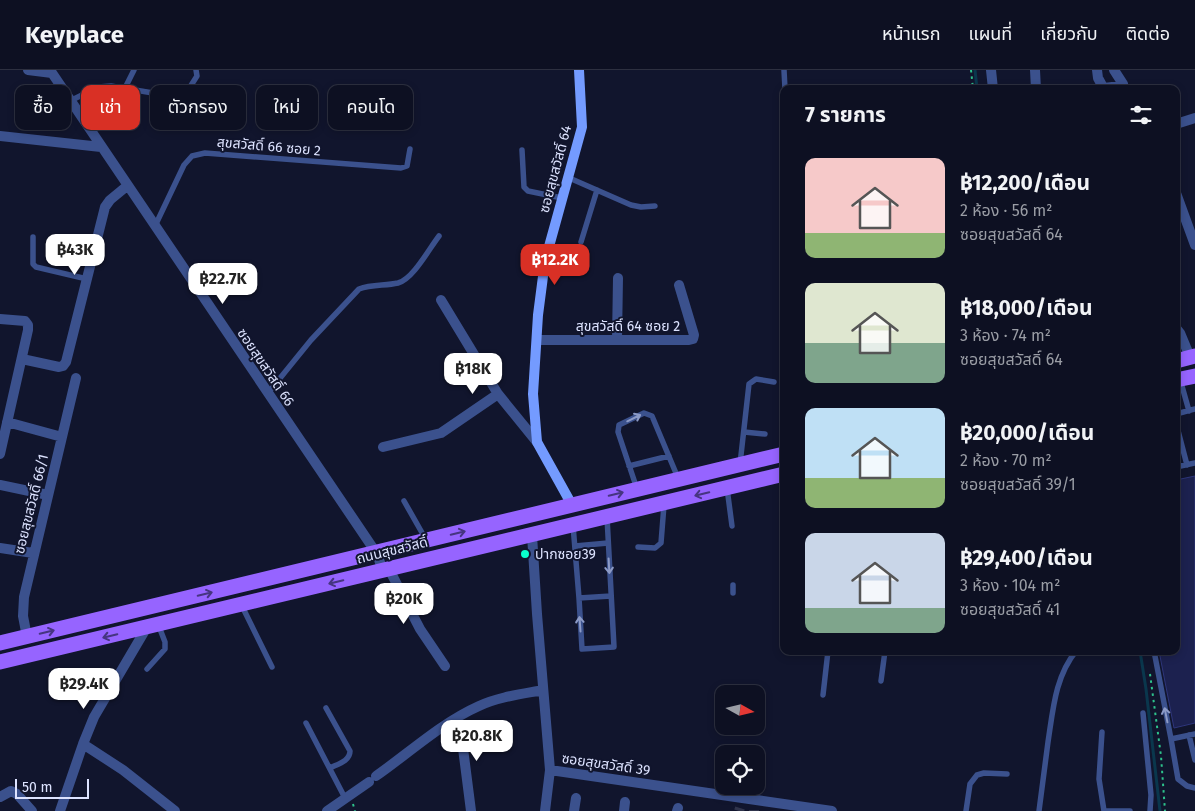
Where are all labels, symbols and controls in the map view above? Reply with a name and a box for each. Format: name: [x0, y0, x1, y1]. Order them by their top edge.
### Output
text: Keyplace: [25, 21, 124, 49]
text: หน้าแรก: [882, 23, 940, 45]
text: แผนที่: [968, 23, 1012, 45]
text: เกี่ยวกับ: [1040, 23, 1098, 45]
text: ติดต่อ: [1126, 23, 1170, 45]
chip: ซื้อ: [15, 85, 71, 130]
chip: เช่า: [81, 85, 140, 130]
chip: ตัวกรอง: [150, 85, 246, 130]
chip: ใหม่: [256, 85, 318, 130]
chip: คอนโด: [328, 85, 413, 130]
icon: filters: [1127, 101, 1155, 129]
text: 7 รายการ: [805, 102, 886, 128]
street label: ซอยสุขสวัสดิ์ 64: [535, 123, 575, 215]
street label: สุขสวัสดิ์ 66 ซอย 2: [216, 133, 322, 160]
text: ฿12,200/เดือน: [960, 170, 1090, 196]
icon: home: [845, 178, 905, 238]
text: 2 ห้อง · 56 m²: [960, 201, 1052, 220]
text: ซอยสุขสวัสดิ์ 64: [960, 225, 1063, 244]
pin: ฿43K: [45, 234, 105, 276]
text: ฿43K: [57, 240, 93, 259]
pin: ฿12.2K: [514, 244, 596, 286]
text: ฿12.2K: [532, 250, 578, 269]
pin: ฿22.7K: [182, 262, 264, 305]
text: ฿22.7K: [199, 269, 247, 288]
text: ฿18,000/เดือน: [960, 295, 1093, 321]
icon: home: [845, 303, 905, 363]
street label: สุขสวัสดิ์ 64 ซอย 2: [576, 318, 680, 335]
street label: ซอยสุขสวัสดิ์ 66: [233, 325, 298, 409]
text: 3 ห้อง · 74 m²: [960, 326, 1051, 345]
text: ซอยสุขสวัสดิ์ 64: [960, 350, 1063, 369]
pin: ฿18K: [443, 352, 503, 395]
text: ฿18K: [455, 359, 491, 378]
one-way arrow: [626, 413, 641, 422]
text: ฿20,000/เดือน: [960, 420, 1094, 446]
icon: home: [845, 428, 905, 488]
text: 2 ห้อง · 70 m²: [960, 451, 1052, 470]
street label: ซอยสุขสวัสดิ์ 66/1: [11, 452, 52, 556]
text: ซอยสุขสวัสดิ์ 39/1: [960, 475, 1076, 494]
one-way arrow: [607, 489, 623, 498]
one-way arrow: [695, 490, 711, 499]
one-way arrow: [449, 528, 465, 537]
street label: ถนนสุขสวัสดิ์: [355, 533, 429, 568]
text: ฿29,400/เดือน: [960, 545, 1093, 571]
place label: ปากซอย39: [535, 546, 596, 563]
marker: ปากซอย39: [519, 548, 531, 560]
icon: home: [845, 553, 905, 613]
one-way arrow: [605, 557, 614, 573]
text: 3 ห้อง · 104 m²: [960, 576, 1060, 595]
one-way arrow: [328, 578, 344, 587]
pin: ฿20K: [374, 582, 434, 625]
one-way arrow: [197, 589, 213, 598]
text: ฿20K: [385, 589, 423, 608]
text: ซอยสุขสวัสดิ์ 41: [960, 600, 1060, 619]
one-way arrow: [576, 616, 585, 632]
one-way arrow: [39, 627, 55, 636]
one-way arrow: [102, 632, 118, 641]
pin: ฿29.4K: [43, 668, 125, 710]
text: ฿29.4K: [59, 674, 109, 693]
north arrow: [715, 685, 765, 735]
map controls: [715, 685, 765, 795]
one-way arrow: [1161, 708, 1171, 724]
pin: ฿20.8K: [436, 720, 518, 762]
text: ฿20.8K: [452, 726, 502, 745]
button: locate: [715, 745, 765, 795]
street label: ซอยสุขสวัสดิ์ 39: [561, 750, 651, 779]
scale bar: [15, 776, 89, 799]
text: 50 m: [22, 779, 53, 796]

